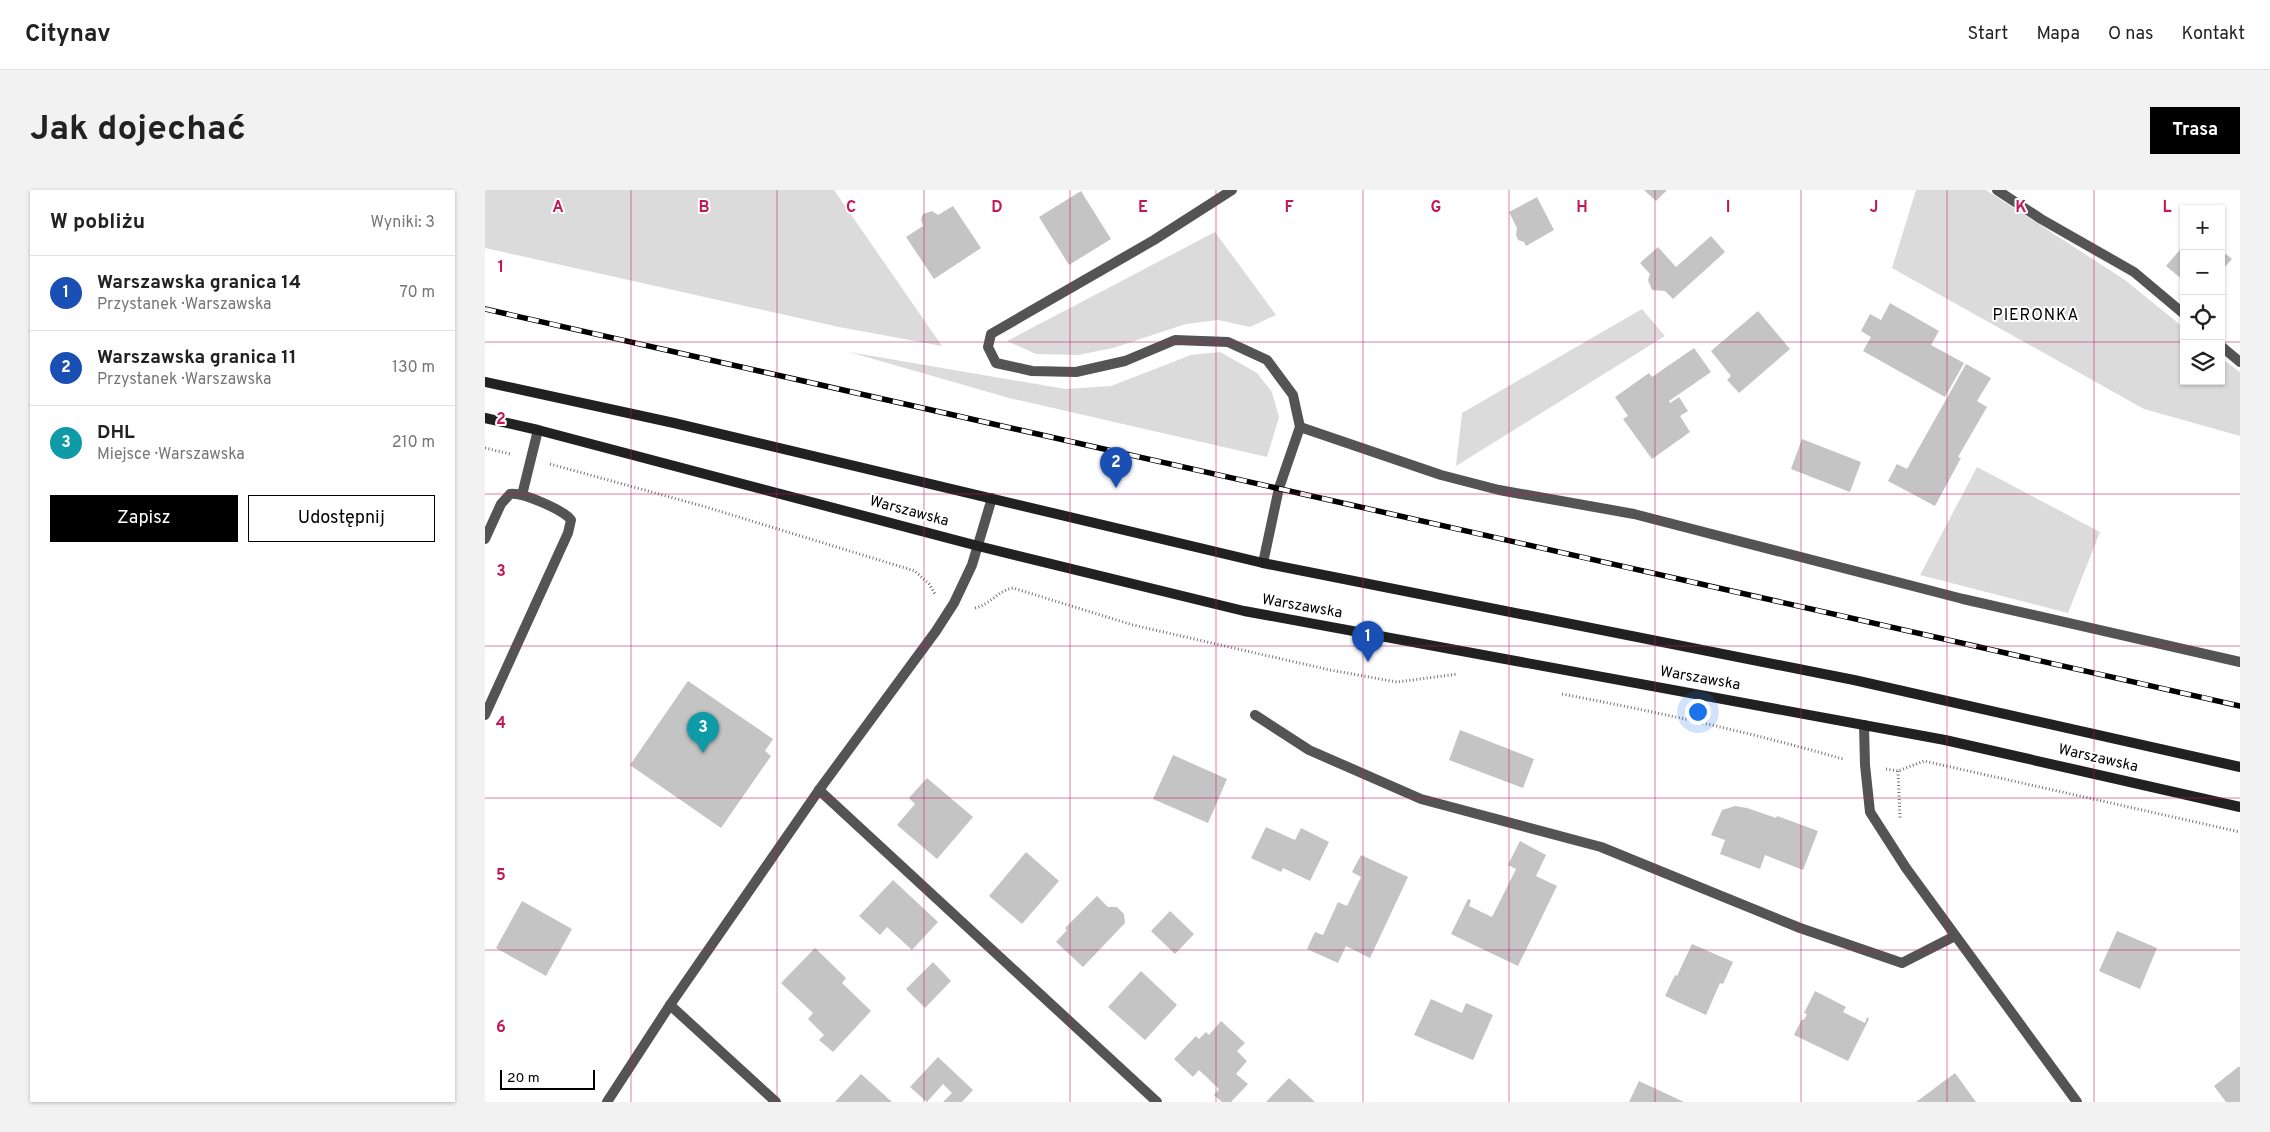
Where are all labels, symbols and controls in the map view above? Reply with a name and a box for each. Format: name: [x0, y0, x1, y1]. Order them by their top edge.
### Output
text: Citynav: [25, 20, 111, 50]
text: Start: [1967, 23, 2008, 46]
text: Mapa: [2036, 23, 2080, 46]
text: O nas: [2108, 23, 2153, 46]
text: Kontakt: [2181, 23, 2245, 46]
button: Trasa: [2150, 107, 2240, 154]
text: Jak dojechać: [30, 108, 246, 152]
text: A: [552, 198, 564, 218]
text: B: [698, 198, 710, 218]
text: C: [846, 198, 856, 218]
text: D: [991, 198, 1003, 218]
text: E: [1138, 198, 1148, 218]
text: F: [1284, 198, 1294, 218]
text: G: [1431, 198, 1441, 218]
text: H: [1576, 198, 1588, 218]
text: I: [1726, 198, 1730, 218]
text: J: [1870, 198, 1878, 218]
text: K: [2015, 198, 2027, 218]
text: L: [2162, 198, 2172, 218]
map controls: [2180, 205, 2225, 385]
button: +: [2180, 205, 2225, 250]
text: W pobliżu: [50, 209, 145, 236]
text: Wyniki: 3: [370, 213, 435, 233]
button: −: [2180, 250, 2225, 295]
text: 1: [498, 258, 504, 278]
text: Warszawska granica 14: [97, 271, 301, 295]
text: 1: [63, 283, 69, 303]
text: 70 m: [400, 283, 435, 303]
text: Przystanek · Warszawska: [97, 295, 271, 315]
button: locate: [2180, 295, 2225, 340]
district label: PIERONKA: [1993, 306, 2079, 326]
button: layers: [2180, 340, 2225, 385]
text: Warszawska granica 11: [97, 346, 297, 370]
text: 2: [61, 358, 71, 378]
text: 130 m: [392, 358, 435, 378]
text: Przystanek · Warszawska: [97, 370, 271, 390]
text: 2: [496, 410, 506, 430]
text: DHL: [97, 421, 135, 445]
text: 3: [61, 433, 71, 453]
text: 210 m: [392, 433, 435, 453]
text: Miejsce · Warszawska: [97, 445, 245, 465]
pin: 2: [1100, 447, 1132, 488]
street label: Warszawska: [867, 492, 951, 532]
button: Zapisz: [50, 495, 238, 542]
button: Udostępnij: [248, 495, 435, 542]
text: 3: [496, 562, 506, 582]
street label: Warszawska: [1260, 591, 1344, 623]
pin: 1: [1352, 621, 1384, 662]
street label: Warszawska: [1658, 663, 1742, 695]
your location: [1685, 699, 1711, 725]
pin: 3: [687, 712, 719, 753]
text: 4: [496, 714, 506, 734]
street label: Warszawska: [2056, 741, 2140, 777]
text: 5: [496, 866, 506, 886]
text: 6: [496, 1018, 506, 1038]
scale bar: [500, 1067, 595, 1090]
text: 20 m: [507, 1070, 540, 1087]

